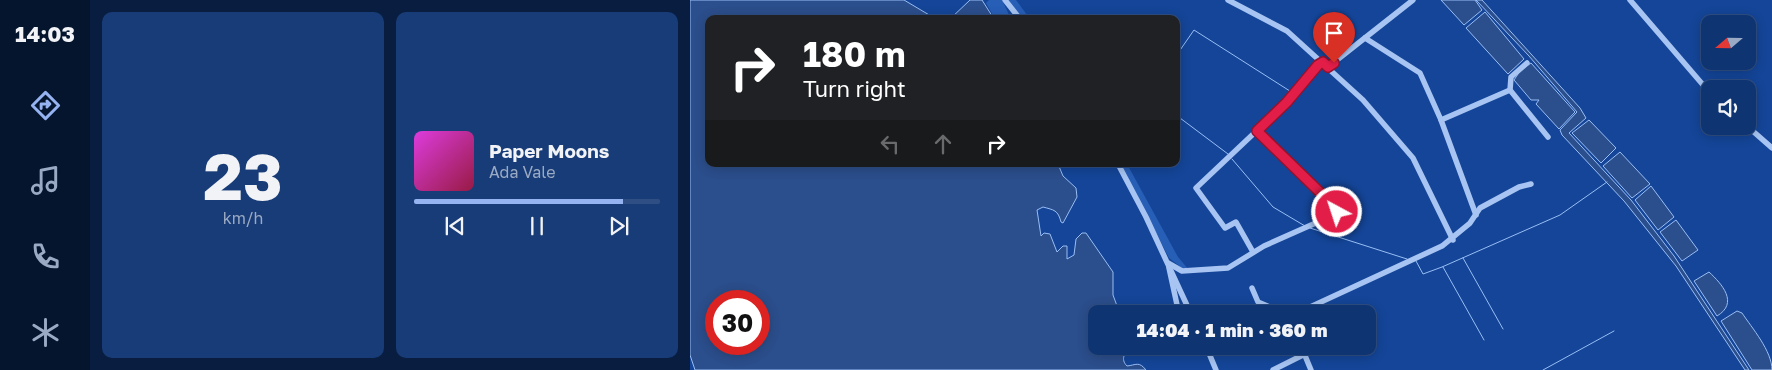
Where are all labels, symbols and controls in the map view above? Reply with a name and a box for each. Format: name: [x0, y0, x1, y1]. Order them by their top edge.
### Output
pin: [1313, 12, 1355, 63]
north arrow: [1701, 15, 1756, 70]
map controls: [1701, 15, 1756, 135]
icon: arrive: [1320, 19, 1348, 47]
text: 14:03: [15, 20, 75, 47]
text: 180 m: [803, 33, 906, 75]
icon: right: [720, 35, 785, 100]
text: Turn right: [803, 75, 906, 102]
button: sound: [1701, 80, 1756, 135]
icon: directions: [28, 88, 63, 123]
icon: left: [876, 130, 904, 158]
icon: ahead: [929, 130, 957, 158]
icon: right: [982, 130, 1010, 158]
text: 23: [203, 136, 283, 214]
text: Paper Moons: [489, 139, 609, 162]
text: Ada Vale: [489, 162, 555, 182]
icon: music: [28, 163, 63, 198]
position arrow: [1310, 185, 1362, 237]
text: km/h: [223, 208, 263, 228]
icon: previous: [441, 212, 469, 240]
icon: pause: [523, 212, 551, 240]
icon: next: [605, 212, 633, 240]
icon: phone: [28, 239, 63, 274]
speed limit sign: 30: [705, 290, 770, 355]
icon: climate: [28, 315, 63, 350]
text: 14:04 · 1 min · 360 m: [1137, 318, 1327, 341]

